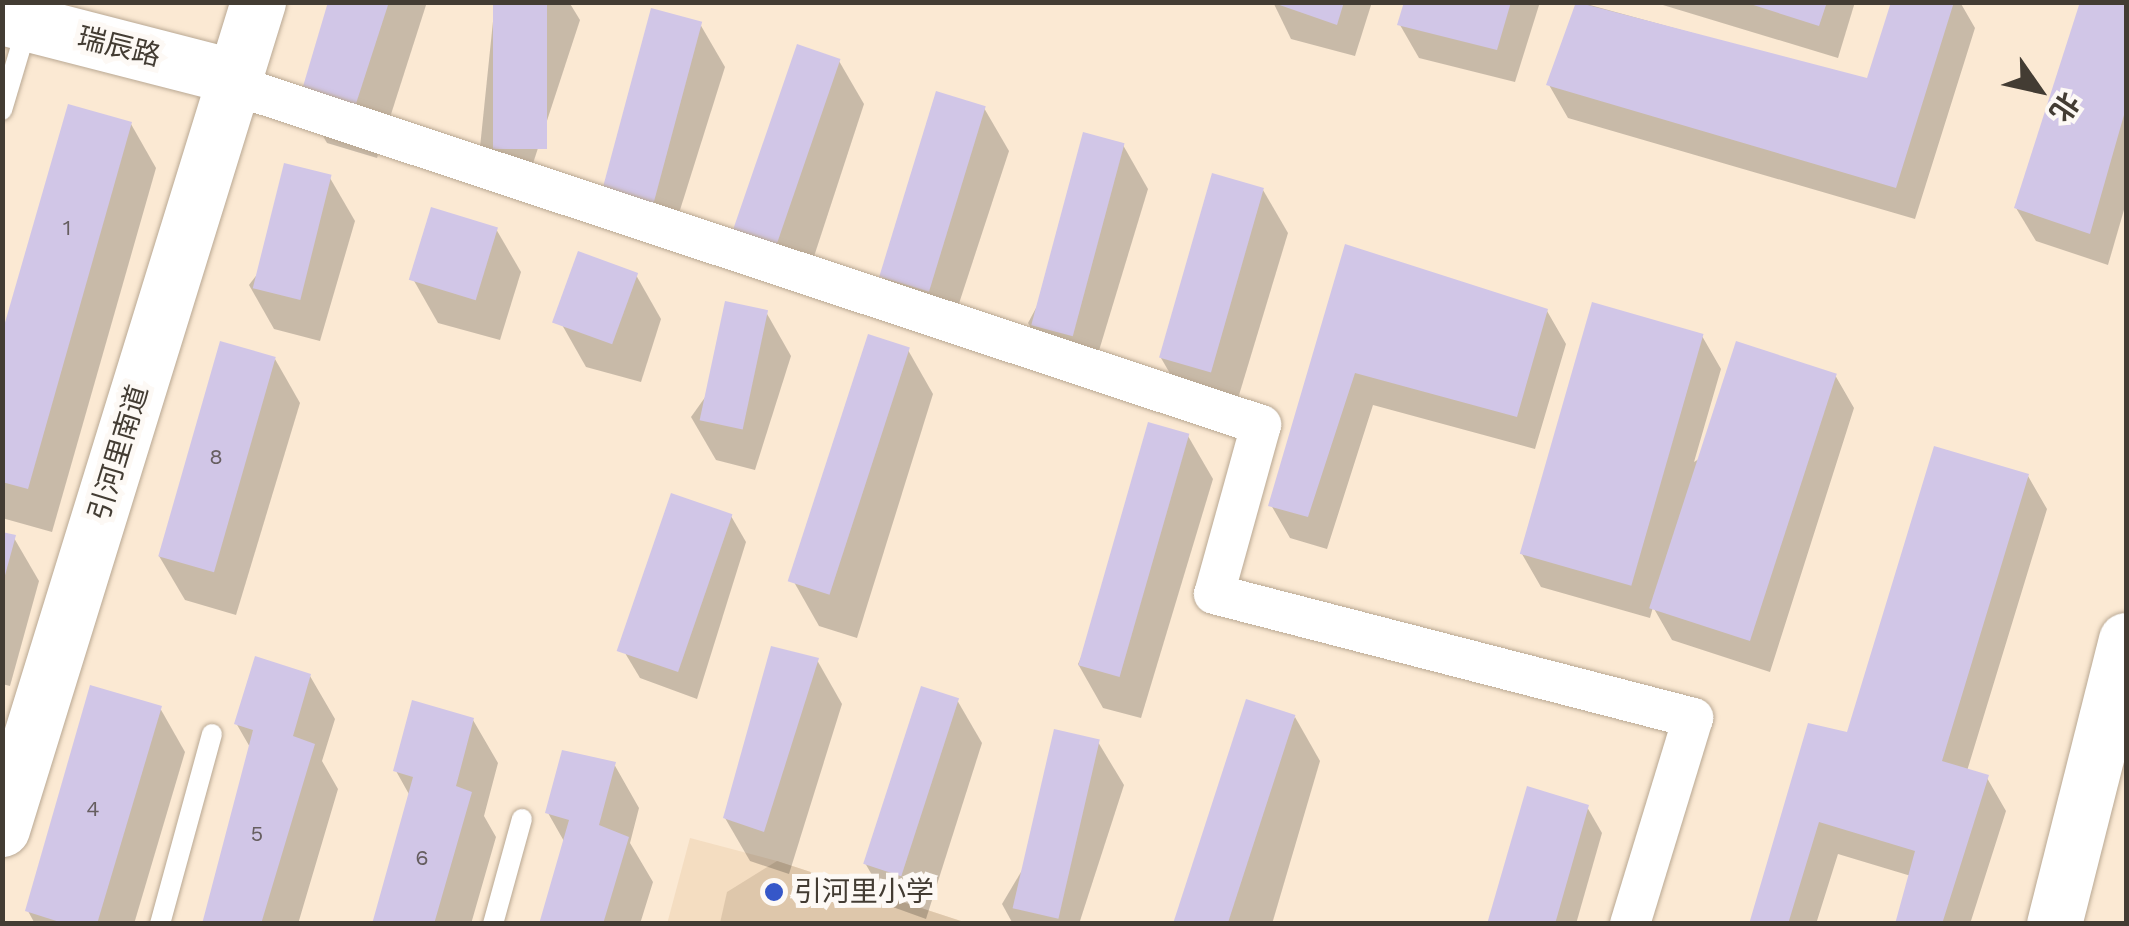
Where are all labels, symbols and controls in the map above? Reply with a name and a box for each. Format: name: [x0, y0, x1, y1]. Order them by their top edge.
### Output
street label: 瑞辰路: [74, 21, 164, 73]
north arrow: [1989, 40, 2089, 140]
text: 北: [2043, 86, 2086, 128]
house number: 1: [63, 215, 71, 241]
street label: 引河里南道: [82, 381, 156, 525]
house number: 8: [209, 444, 223, 470]
house number: 4: [86, 796, 100, 822]
house number: 5: [251, 821, 263, 847]
house number: 6: [415, 845, 429, 871]
place label: 引河里小学: [794, 875, 934, 909]
marker: 引河里小学: [763, 881, 785, 903]

